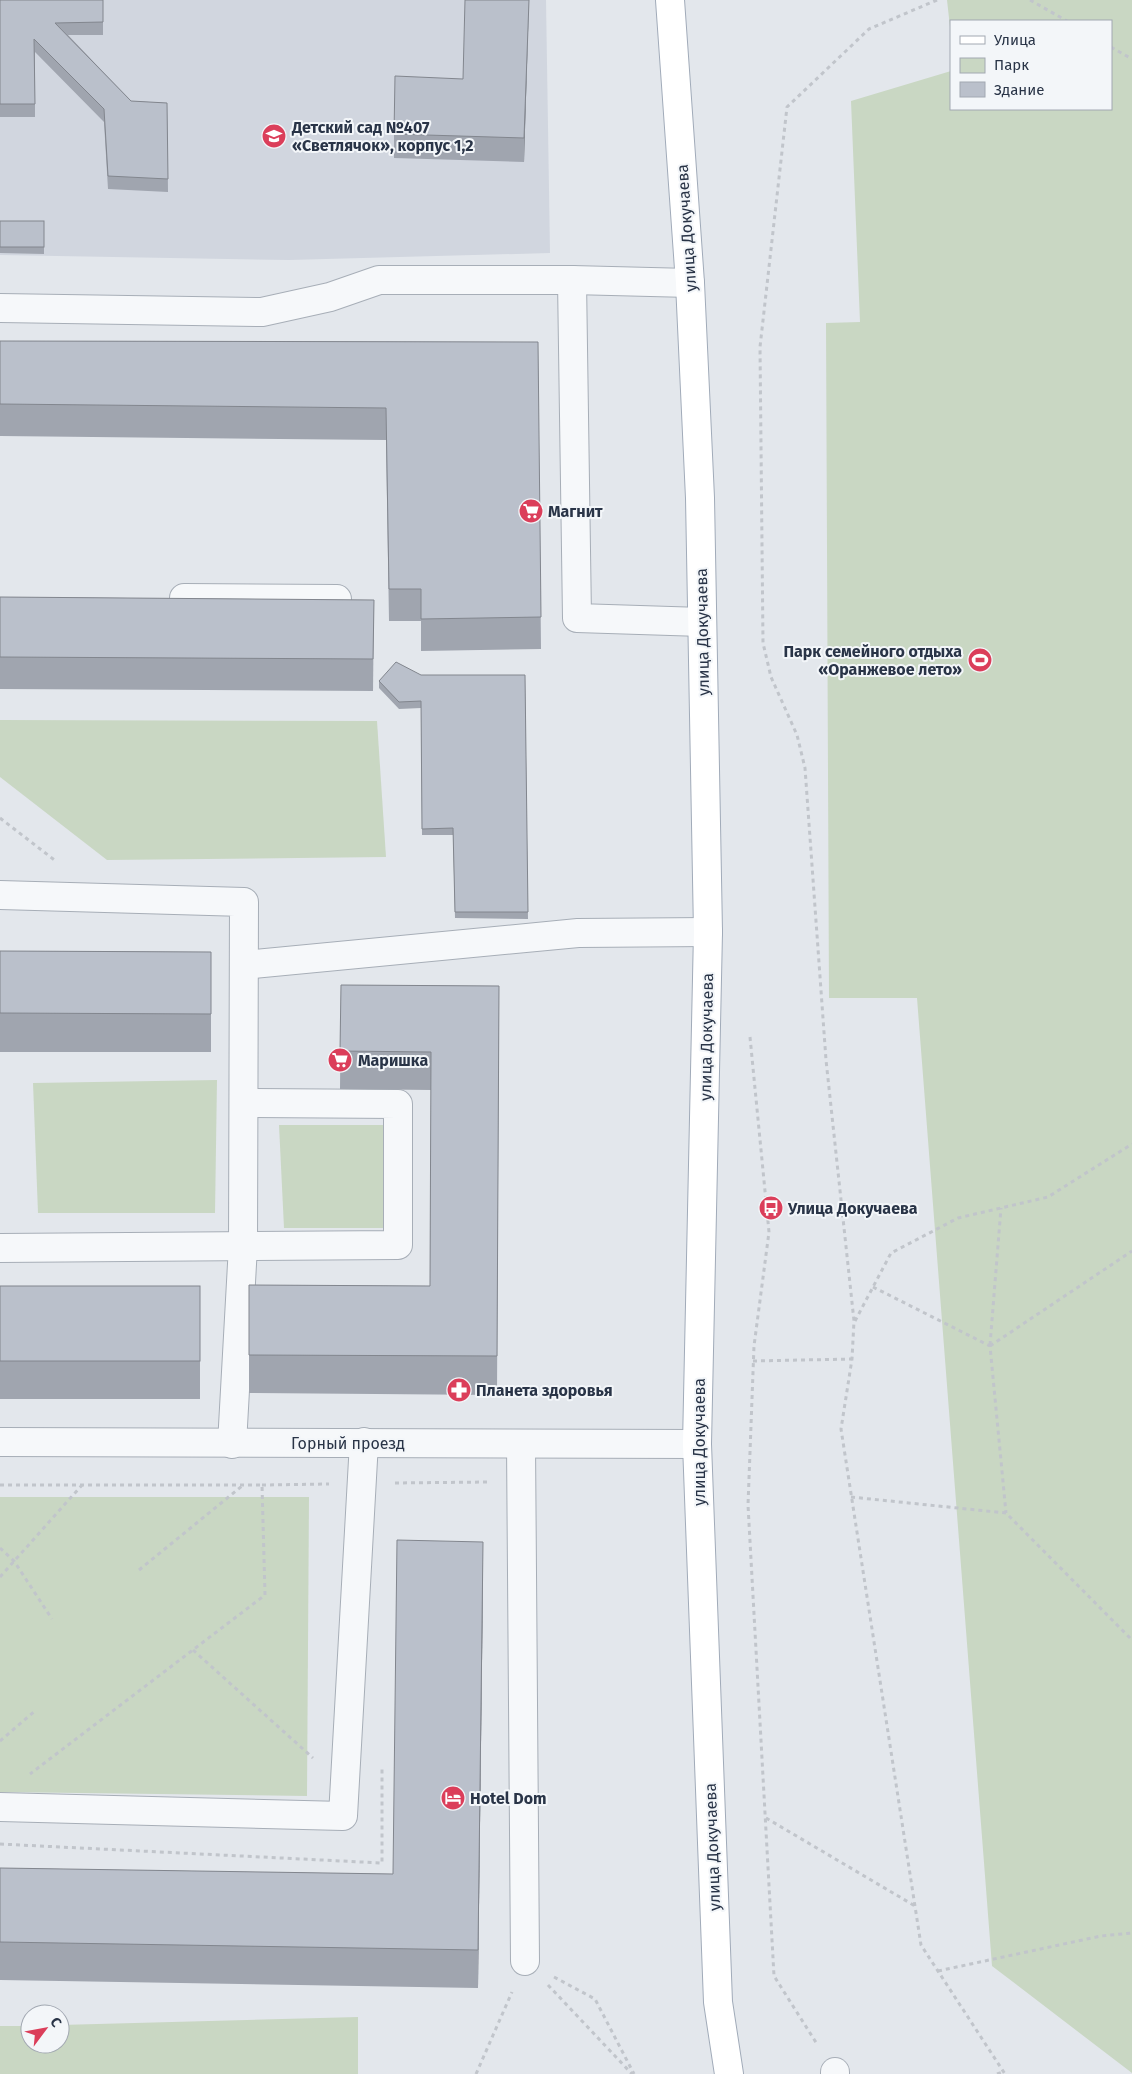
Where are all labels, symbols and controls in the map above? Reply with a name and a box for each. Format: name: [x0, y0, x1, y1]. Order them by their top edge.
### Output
legend: [950, 20, 1112, 110]
text: Улица: [994, 31, 1036, 49]
text: Парк: [994, 56, 1029, 74]
text: Здание: [994, 81, 1044, 99]
place label: Детский сад №407 «Светлячок», корпус 1,2: [291, 118, 474, 155]
school or university icon: Детский сад №407 «Светлячок», корпус 1,2: [261, 123, 287, 149]
street label: улица Докучаева: [673, 163, 700, 292]
supermarket icon: Магнит: [518, 498, 544, 524]
place label: Магнит: [548, 502, 603, 521]
street label: улица Докучаева: [692, 568, 713, 696]
place label: Парк семейного отдыха «Оранжевое лето»: [783, 642, 962, 679]
sports icon: Парк семейного отдыха «Оранжевое лето»: [967, 647, 993, 673]
street label: улица Докучаева: [696, 973, 717, 1101]
supermarket icon: Маришка: [327, 1047, 353, 1073]
place label: Маришка: [358, 1051, 428, 1070]
bus stop icon: Улица Докучаева: [758, 1195, 784, 1221]
place label: Улица Докучаева: [787, 1199, 918, 1218]
pharmacy icon: Планета здоровья: [446, 1377, 472, 1403]
street label: улица Докучаева: [690, 1378, 709, 1506]
place label: Планета здоровья: [476, 1381, 613, 1400]
street label: Горный проезд: [291, 1434, 405, 1453]
street label: улица Докучаева: [701, 1783, 724, 1911]
hotel icon: Hotel Dom: [440, 1785, 466, 1811]
place label: Hotel Dom: [470, 1789, 547, 1808]
north arrow: [20, 2004, 70, 2054]
text: С: [46, 2014, 65, 2030]

